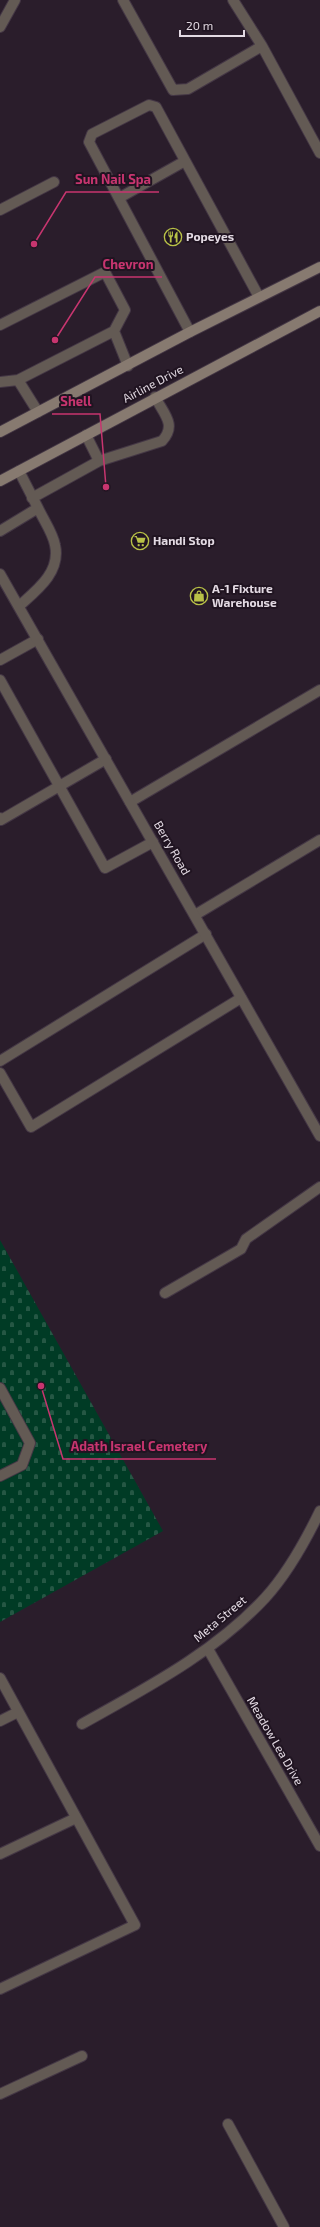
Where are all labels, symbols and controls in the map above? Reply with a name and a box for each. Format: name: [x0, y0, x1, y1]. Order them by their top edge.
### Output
scale bar: [180, 12, 244, 38]
text: 20 m: [186, 18, 213, 32]
callout: Sun Nail Spa: [66, 167, 159, 192]
text: Sun Nail Spa: [75, 171, 151, 187]
restaurant icon: Popeyes: [163, 227, 183, 247]
place label: Popeyes: [186, 229, 234, 244]
callout: Chevron: [95, 252, 162, 277]
text: Chevron: [102, 256, 154, 272]
street label: Airline Drive: [120, 361, 185, 405]
callout: Shell: [52, 389, 100, 414]
text: Shell: [60, 393, 92, 409]
supermarket icon: Handi Stop: [130, 531, 150, 551]
place label: Handi Stop: [153, 533, 215, 547]
place label: A-1 Fixture Warehouse: [212, 581, 277, 609]
shop icon: A-1 Fixture Warehouse: [189, 586, 209, 606]
street label: Berry Road: [152, 818, 194, 877]
callout: Adath Israel Cemetery: [63, 1434, 216, 1459]
text: Adath Israel Cemetery: [71, 1438, 208, 1454]
street label: Meta Street: [190, 1592, 249, 1644]
street label: Meadow Lea Drive: [245, 1694, 307, 1787]

